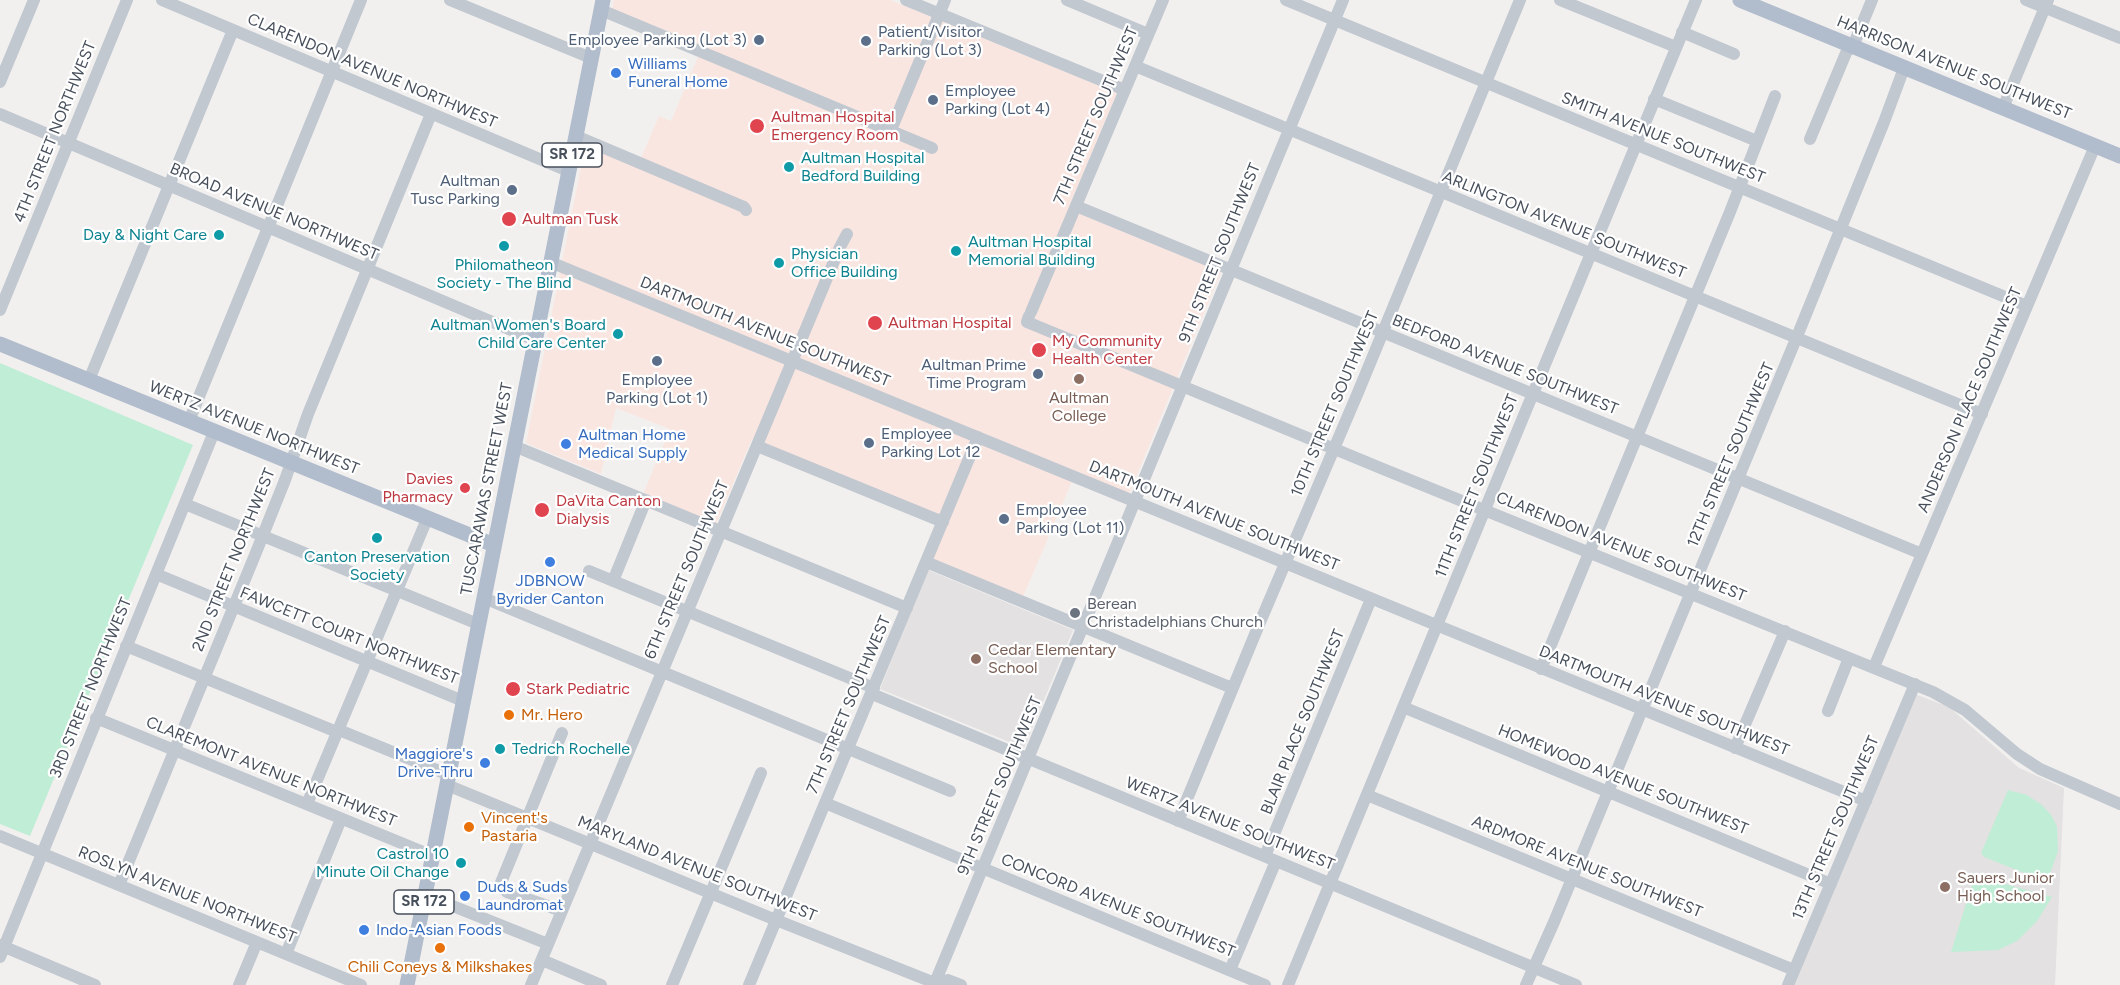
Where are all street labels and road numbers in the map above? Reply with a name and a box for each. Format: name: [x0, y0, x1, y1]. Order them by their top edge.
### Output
street label: CLARENDON AVENUE NORTHWEST: [244, 10, 500, 132]
street label: HARRISON AVENUE SOUTHWEST: [1834, 12, 2074, 124]
street label: 7TH STREET SOUTHWEST: [1050, 24, 1142, 208]
street label: 4TH STREET NORTHWEST: [10, 38, 100, 226]
street label: SMITH AVENUE SOUTHWEST: [1558, 88, 1768, 188]
road number: SR 172: [542, 143, 602, 167]
street label: BROAD AVENUE NORTHWEST: [167, 159, 381, 265]
street label: 9TH STREET SOUTHWEST: [1175, 160, 1265, 346]
street label: ARLINGTON AVENUE SOUTHWEST: [1439, 167, 1689, 283]
street label: DARTMOUTH AVENUE SOUTHWEST: [637, 273, 893, 391]
street label: ANDERSON PLACE SOUTHWEST: [1914, 284, 2026, 516]
street label: 10TH STREET SOUTHWEST: [1287, 308, 1383, 500]
street label: BEDFORD AVENUE SOUTHWEST: [1389, 311, 1621, 419]
street label: 12TH STREET SOUTHWEST: [1683, 360, 1779, 550]
street label: WERTZ AVENUE NORTHWEST: [146, 377, 362, 479]
street label: TUSCARAWAS STREET WEST: [457, 381, 517, 597]
street label: 11TH STREET SOUTHWEST: [1431, 391, 1523, 581]
street label: DARTMOUTH AVENUE SOUTHWEST: [1086, 457, 1342, 575]
street label: 2ND STREET NORTHWEST: [188, 466, 280, 654]
street label: 6TH STREET SOUTHWEST: [641, 478, 733, 662]
street label: CLARENDON AVENUE SOUTHWEST: [1493, 488, 1749, 606]
street label: FAWCETT COURT NORTHWEST: [237, 583, 461, 689]
street label: 3RD STREET NORTHWEST: [46, 595, 136, 781]
street label: 7TH STREET SOUTHWEST: [803, 613, 895, 797]
street label: BLAIR PLACE SOUTHWEST: [1257, 627, 1349, 817]
street label: DARTMOUTH AVENUE SOUTHWEST: [1536, 642, 1792, 760]
street label: 9TH STREET SOUTHWEST: [954, 694, 1046, 878]
street label: CLAREMONT AVENUE NORTHWEST: [143, 713, 399, 831]
street label: HOMEWOOD AVENUE SOUTHWEST: [1495, 721, 1751, 839]
street label: 13TH STREET SOUTHWEST: [1788, 733, 1884, 923]
street label: WERTZ AVENUE SOUTHWEST: [1123, 773, 1337, 875]
street label: MARYLAND AVENUE SOUTHWEST: [575, 812, 819, 926]
street label: ARDMORE AVENUE SOUTHWEST: [1469, 812, 1705, 922]
street label: ROSLYN AVENUE NORTHWEST: [75, 842, 299, 948]
street label: CONCORD AVENUE SOUTHWEST: [998, 850, 1238, 962]
road number: SR 172: [394, 890, 454, 914]

